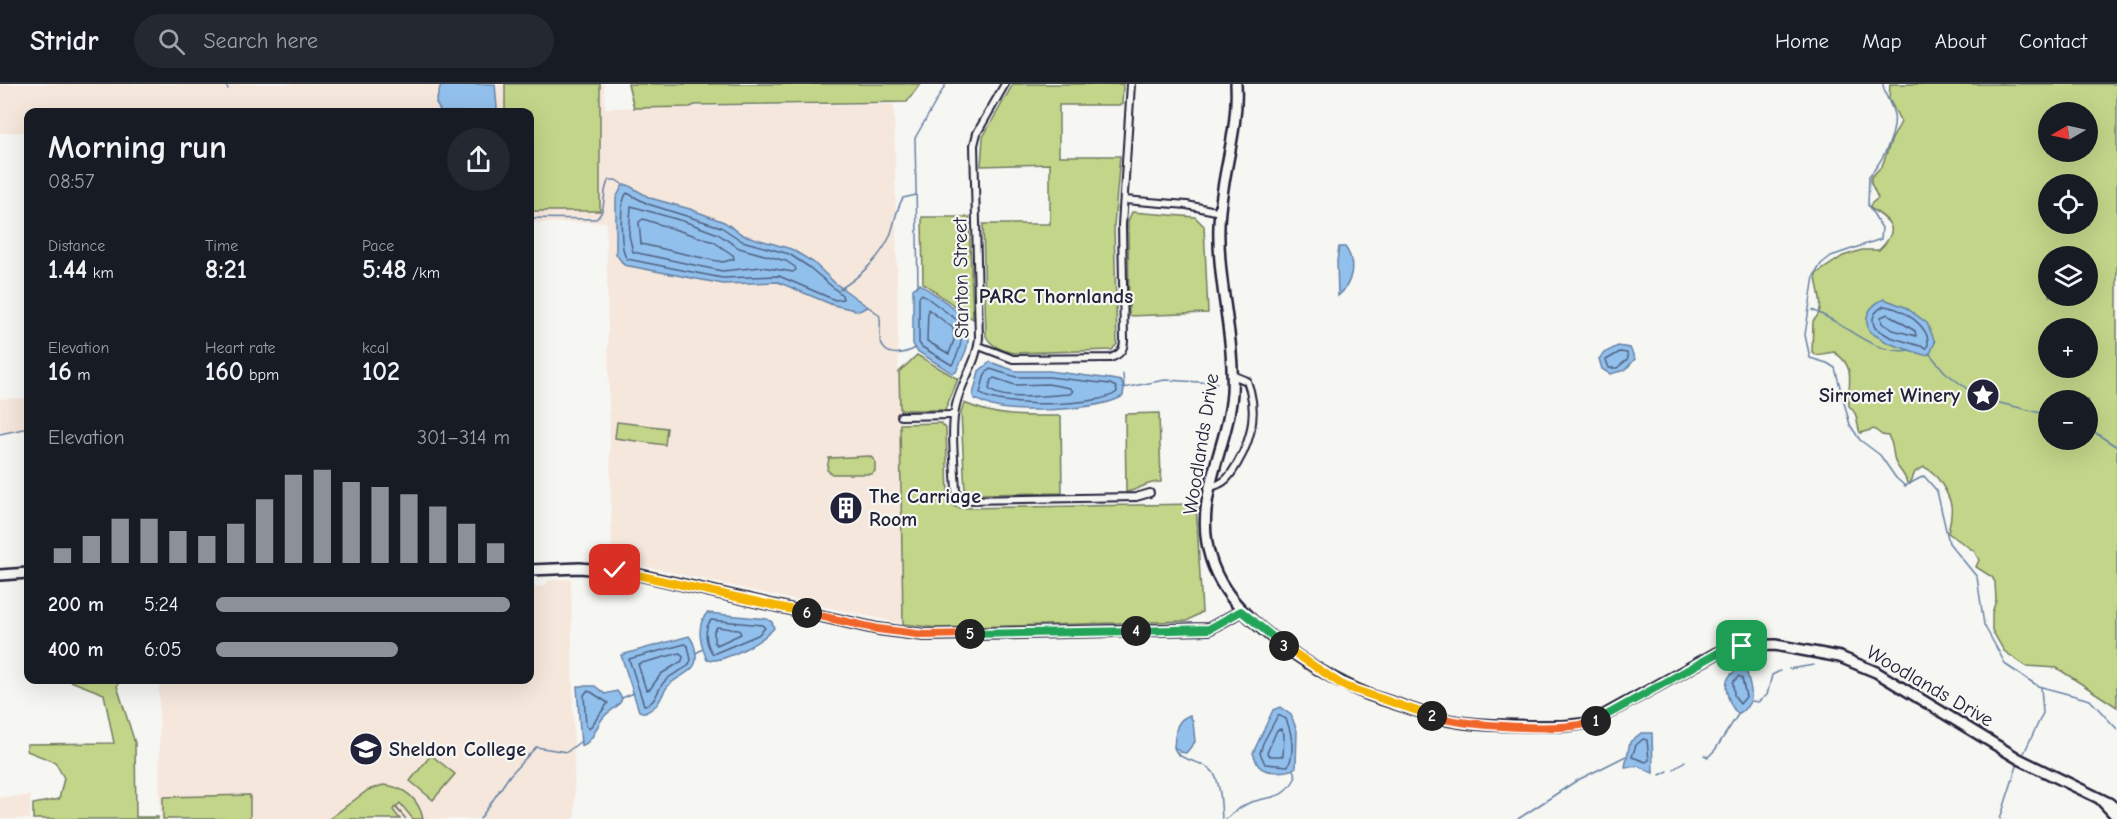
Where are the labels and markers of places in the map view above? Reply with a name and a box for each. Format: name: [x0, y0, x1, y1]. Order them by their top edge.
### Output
place icon: Sirromet Winery: [1965, 377, 2001, 413]
place label: Sirromet Winery: [1819, 384, 1961, 407]
place label: The Carriage Room: [869, 485, 981, 531]
building icon: The Carriage Room: [828, 490, 864, 526]
pin: [589, 544, 640, 595]
pin: 6: [792, 598, 822, 628]
pin: 4: [1121, 616, 1151, 646]
pin: 5: [955, 619, 985, 649]
pin: [1716, 620, 1767, 671]
pin: 3: [1269, 631, 1299, 661]
pin: 2: [1417, 701, 1447, 731]
pin: 1: [1581, 706, 1611, 736]
school or university icon: Sheldon College: [348, 731, 384, 767]
place label: Sheldon College: [389, 738, 526, 761]

